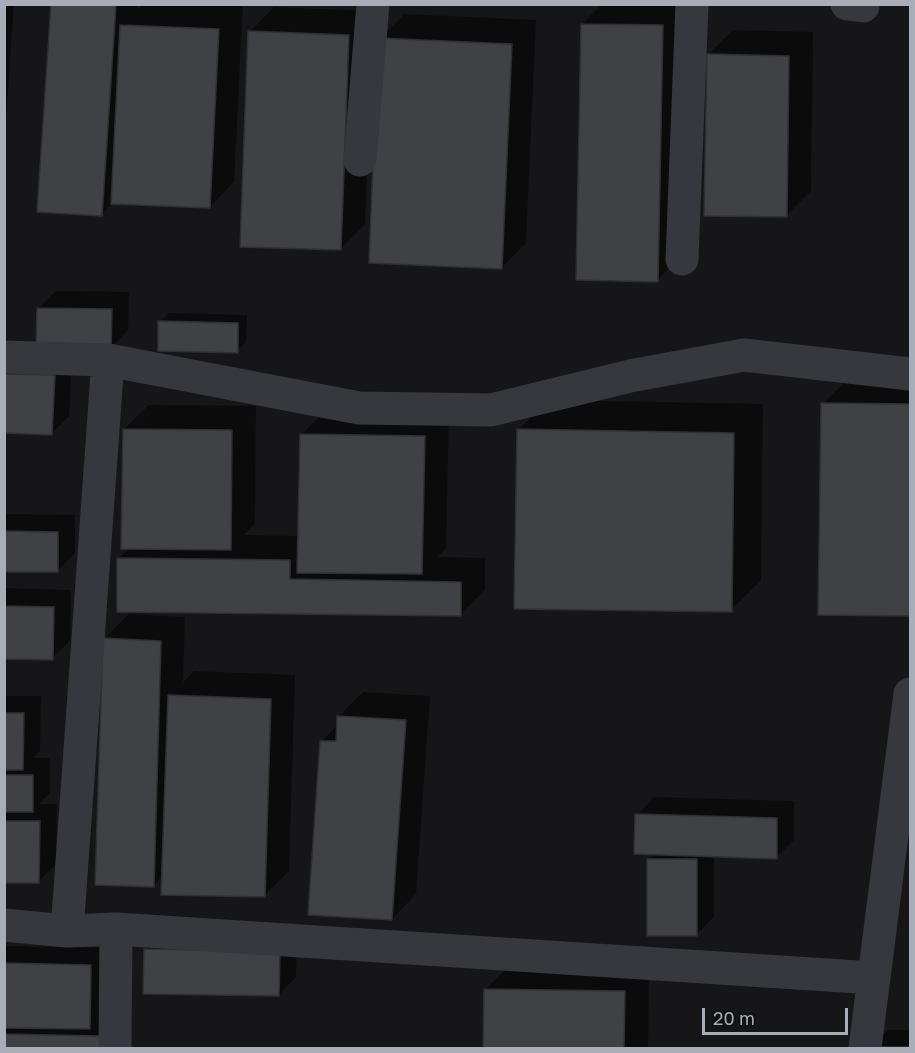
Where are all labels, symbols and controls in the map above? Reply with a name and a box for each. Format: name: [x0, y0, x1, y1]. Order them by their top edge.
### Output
scale bar: [705, 996, 850, 1034]
text: 20 m: [713, 1007, 755, 1029]

